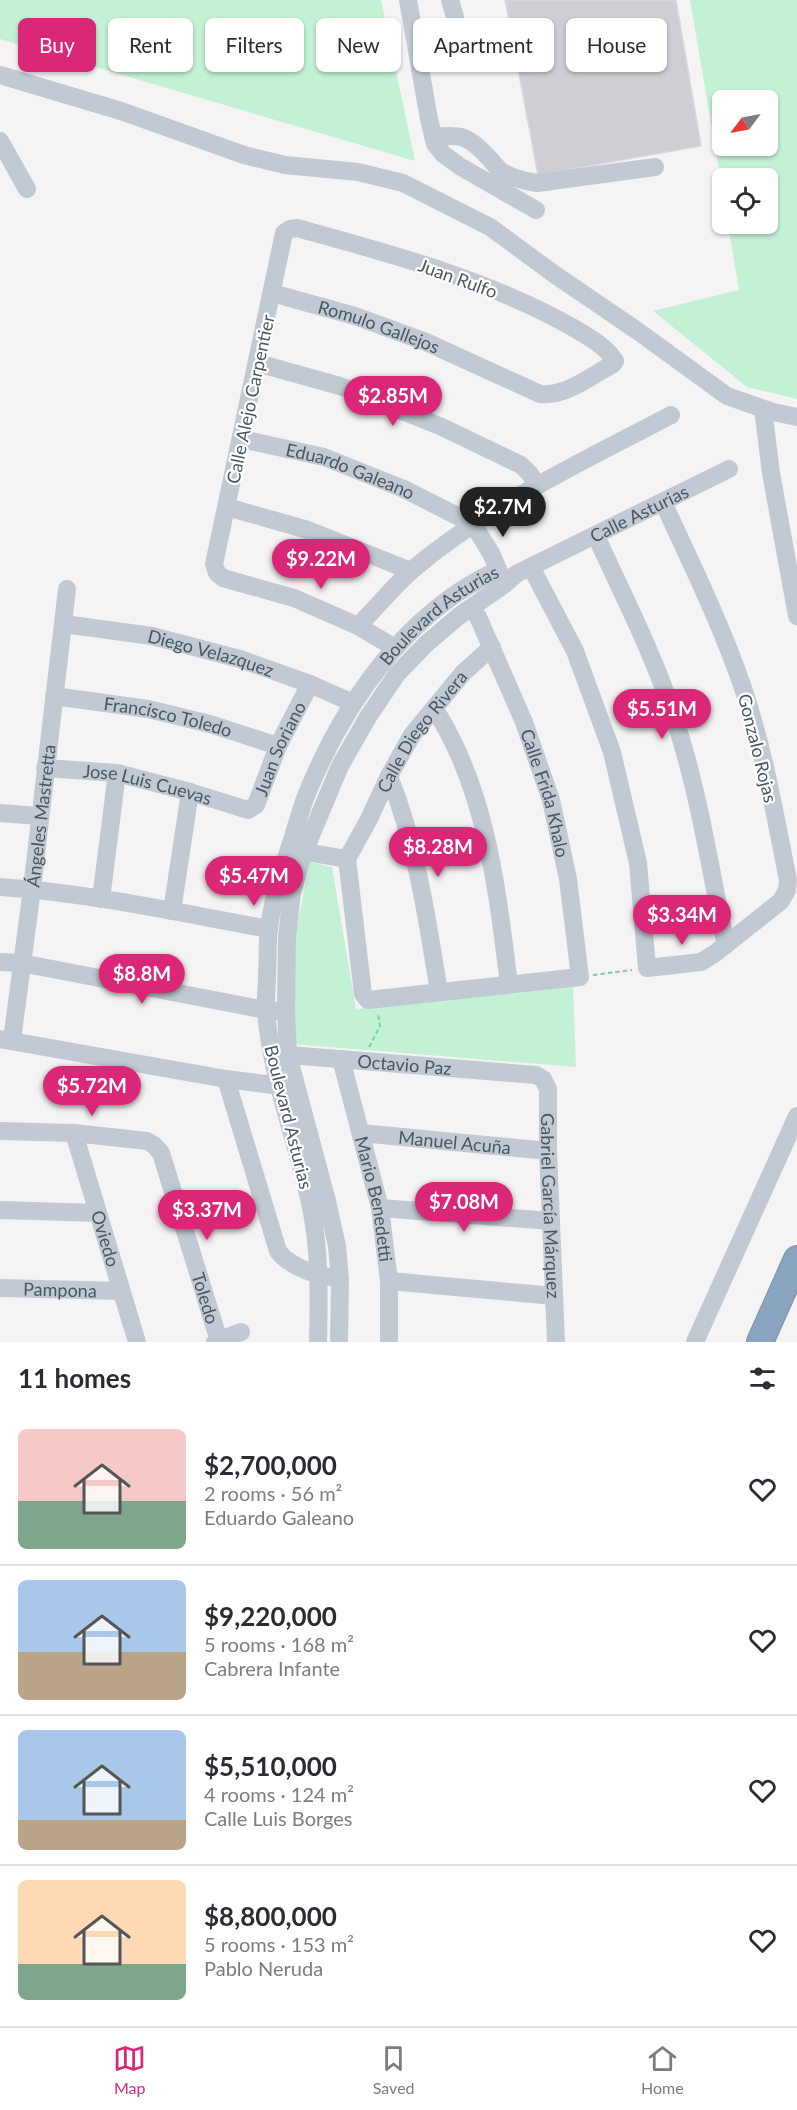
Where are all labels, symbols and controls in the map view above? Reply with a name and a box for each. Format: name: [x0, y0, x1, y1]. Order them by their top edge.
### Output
chip: Buy: [18, 18, 96, 72]
chip: Rent: [108, 18, 193, 72]
chip: Filters: [205, 18, 304, 72]
chip: New: [316, 18, 401, 72]
chip: Apartment: [413, 18, 554, 72]
chip: House: [566, 18, 667, 72]
north arrow: [712, 90, 778, 156]
map controls: [712, 90, 778, 234]
button: locate: [712, 168, 778, 234]
street label: Juan Rulfo: [416, 254, 500, 302]
street label: Romulo Gallejos: [316, 295, 443, 358]
street label: Calle Alejo Carpentier: [221, 312, 279, 486]
pin: $2.85M: [344, 376, 442, 427]
text: $2.85M: [358, 383, 428, 407]
street label: Eduardo Galeano: [284, 438, 418, 504]
street label: Calle Asturias: [586, 480, 692, 547]
pin: $2.7M: [461, 487, 545, 538]
text: $2.7M: [474, 494, 532, 518]
pin: $9.22M: [272, 539, 370, 590]
text: $9.22M: [286, 546, 356, 570]
street label: Boulevard Asturias: [375, 560, 502, 669]
street label: Diego Velazquez: [145, 624, 277, 681]
street label: Calle Diego Rivera: [372, 666, 472, 796]
pin: $5.51M: [613, 689, 711, 740]
street label: Gonzalo Rojas: [734, 691, 782, 805]
street label: Francisco Toledo: [103, 692, 235, 741]
text: $5.51M: [627, 696, 697, 720]
street label: Juan Soriano: [249, 698, 310, 799]
street label: Calle Frida Khalo: [516, 726, 574, 859]
street label: Ángeles Mastretta: [21, 743, 60, 888]
street label: Jose Luis Cuevas: [82, 760, 215, 809]
pin: $8.28M: [389, 827, 487, 878]
text: $8.28M: [403, 834, 473, 858]
pin: $5.47M: [205, 856, 303, 907]
text: $5.47M: [219, 863, 289, 887]
pin: $3.34M: [633, 895, 731, 946]
text: $3.34M: [647, 902, 717, 926]
pin: $8.8M: [100, 954, 184, 1005]
text: $8.8M: [113, 961, 171, 985]
street label: Boulevard Asturias: [260, 1043, 318, 1192]
street label: Octavio Paz: [357, 1050, 452, 1079]
pin: $5.72M: [43, 1066, 141, 1117]
text: $5.72M: [57, 1073, 127, 1097]
street label: Gabriel García Márquez: [537, 1113, 565, 1299]
street label: Manuel Acuña: [397, 1126, 512, 1158]
street label: Mario Benedetti: [351, 1134, 398, 1263]
pin: $7.08M: [415, 1182, 513, 1233]
text: $7.08M: [429, 1189, 499, 1213]
pin: $3.37M: [158, 1190, 256, 1241]
text: $3.37M: [172, 1197, 242, 1221]
street label: Oviedo: [87, 1207, 125, 1269]
street label: Toledo: [187, 1270, 224, 1327]
street label: Pampona: [23, 1278, 97, 1301]
text: 11 homes: [18, 1362, 131, 1394]
icon: filters: [746, 1362, 779, 1395]
text: $2,700,000: [204, 1449, 337, 1481]
icon: home: [66, 1453, 138, 1525]
icon: heart: [746, 1473, 779, 1506]
text: 2 rooms · 56 m²: [204, 1481, 342, 1505]
text: Eduardo Galeano: [204, 1505, 354, 1529]
text: $9,220,000: [204, 1600, 337, 1632]
icon: home: [66, 1604, 138, 1676]
icon: heart: [746, 1624, 779, 1657]
text: 5 rooms · 168 m²: [204, 1632, 354, 1656]
text: Cabrera Infante: [204, 1656, 340, 1680]
text: $5,510,000: [204, 1750, 337, 1782]
icon: home: [66, 1754, 138, 1826]
icon: heart: [746, 1774, 779, 1807]
text: 4 rooms · 124 m²: [204, 1782, 354, 1806]
text: Calle Luis Borges: [204, 1806, 352, 1830]
text: $8,800,000: [204, 1900, 337, 1932]
icon: home: [66, 1904, 138, 1976]
icon: heart: [746, 1924, 779, 1957]
text: 5 rooms · 153 m²: [204, 1932, 354, 1956]
text: Pablo Neruda: [204, 1956, 323, 1980]
tab: Map: [113, 2042, 146, 2097]
tab: Saved: [373, 2042, 415, 2097]
tab: Home: [641, 2042, 684, 2097]

